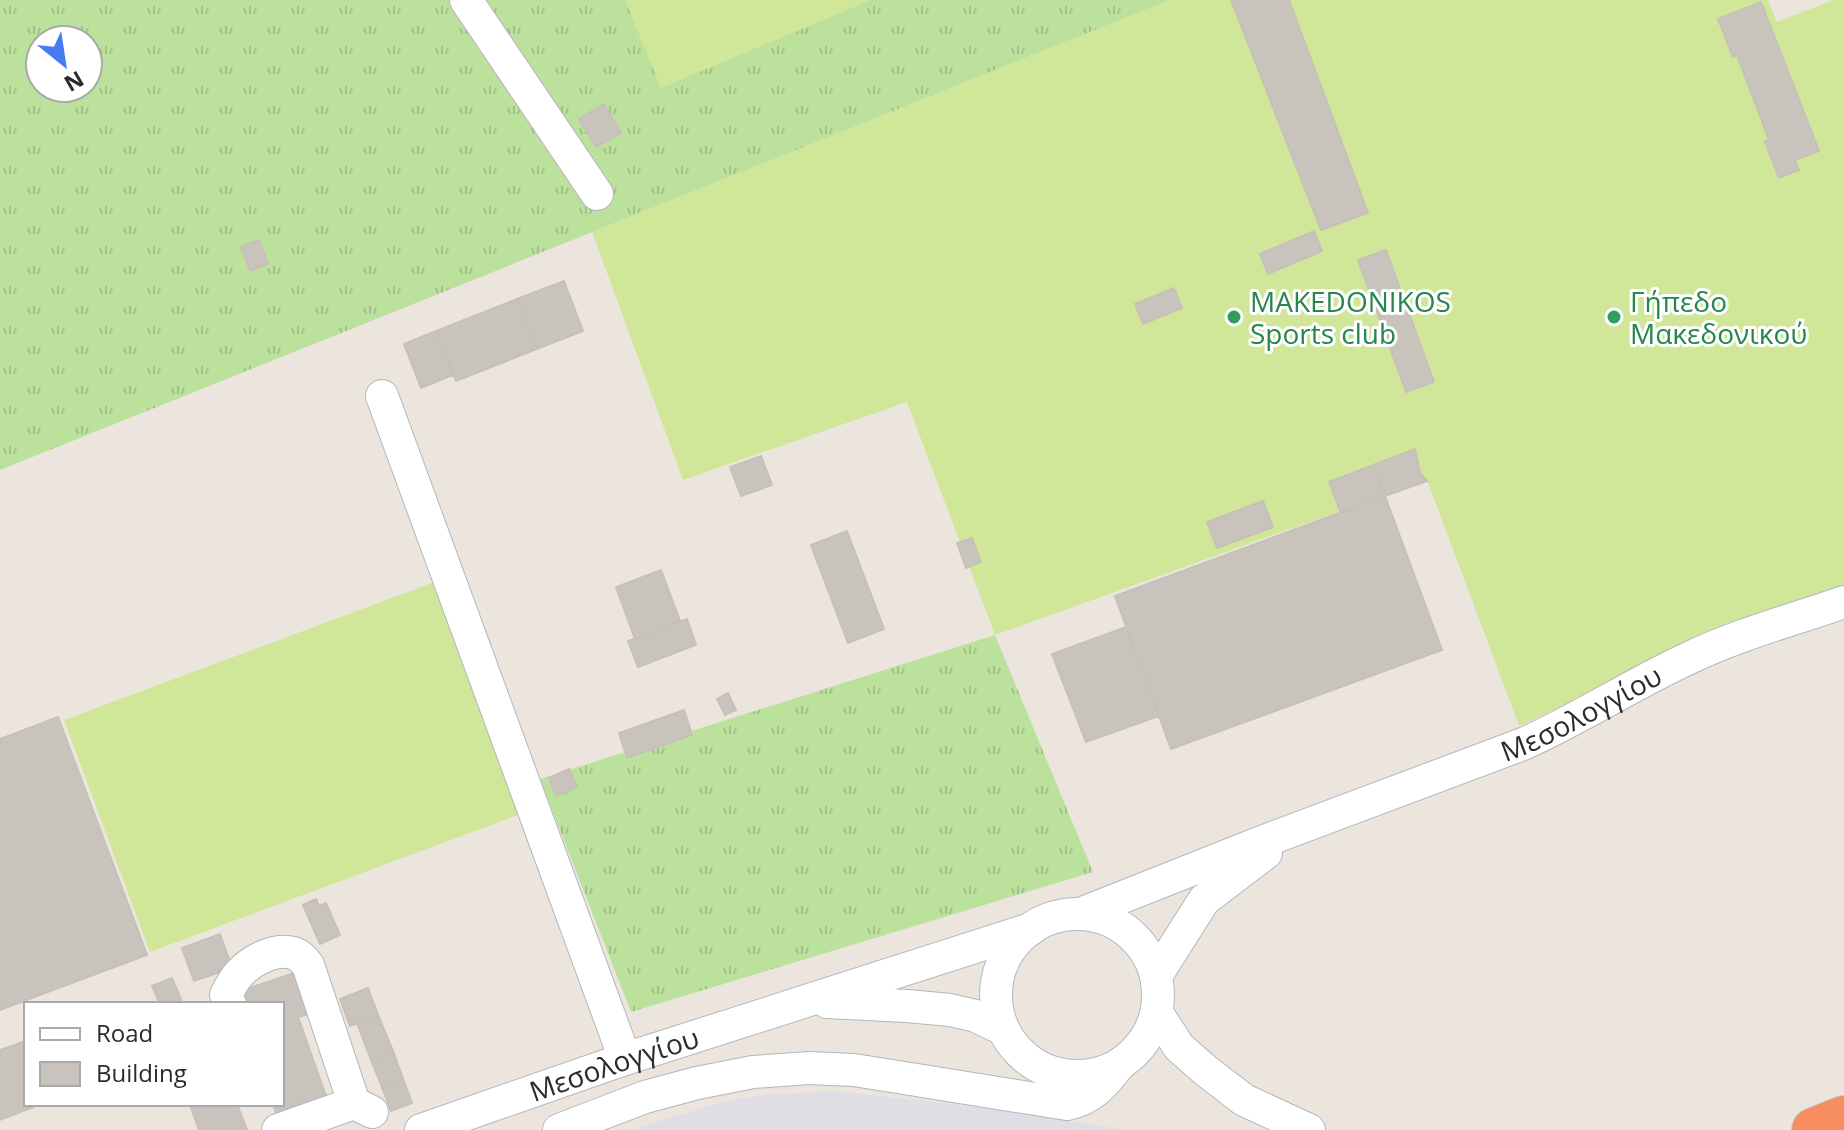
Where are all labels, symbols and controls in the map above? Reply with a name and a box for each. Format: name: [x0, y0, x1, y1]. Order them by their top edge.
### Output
north arrow: [24, 24, 104, 104]
text: N: [59, 65, 90, 100]
place label: MAKEDONIKOS Sports club: [1250, 282, 1451, 352]
place label: Γήπεδο Μακεδονικού: [1630, 282, 1807, 352]
marker: MAKEDONIKOS Sports club: [1225, 308, 1243, 326]
marker: Γήπεδο Μακεδονικού: [1605, 308, 1623, 326]
street label: Μεσολογγίου: [1495, 656, 1668, 770]
legend: [24, 1002, 284, 1106]
text: Road: [96, 1016, 153, 1049]
street label: Μεσολογγίου: [524, 1018, 703, 1110]
text: Building: [96, 1056, 187, 1089]

